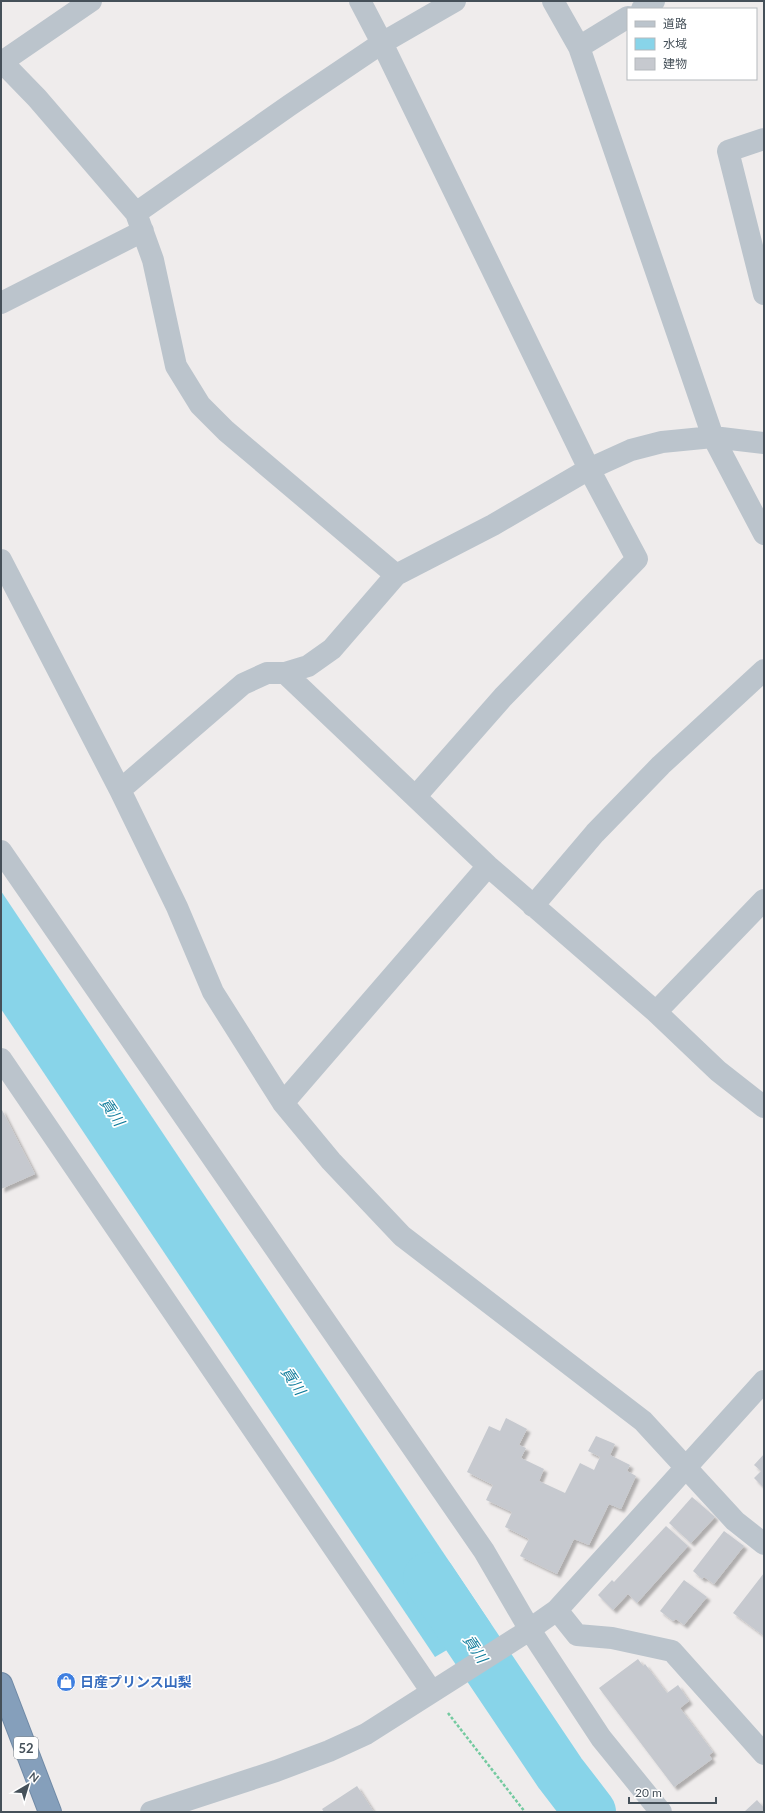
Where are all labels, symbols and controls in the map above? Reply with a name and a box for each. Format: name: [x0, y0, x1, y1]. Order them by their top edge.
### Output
legend: [627, 8, 757, 80]
text: 道路: [663, 16, 687, 31]
text: 水域: [663, 36, 687, 51]
text: 建物: [663, 56, 687, 71]
water label: 貢川: [97, 1094, 130, 1131]
water label: 貢川: [278, 1363, 311, 1400]
water label: 貢川: [460, 1631, 493, 1668]
shop icon: 日産プリンス山梨: [55, 1671, 77, 1693]
place label: 日産プリンス山梨: [80, 1673, 192, 1690]
road number: 52: [14, 1737, 38, 1759]
north arrow: [8, 1765, 48, 1805]
text: N: [27, 1769, 42, 1784]
scale bar: [629, 1779, 716, 1805]
text: 20 m: [635, 1785, 662, 1800]

